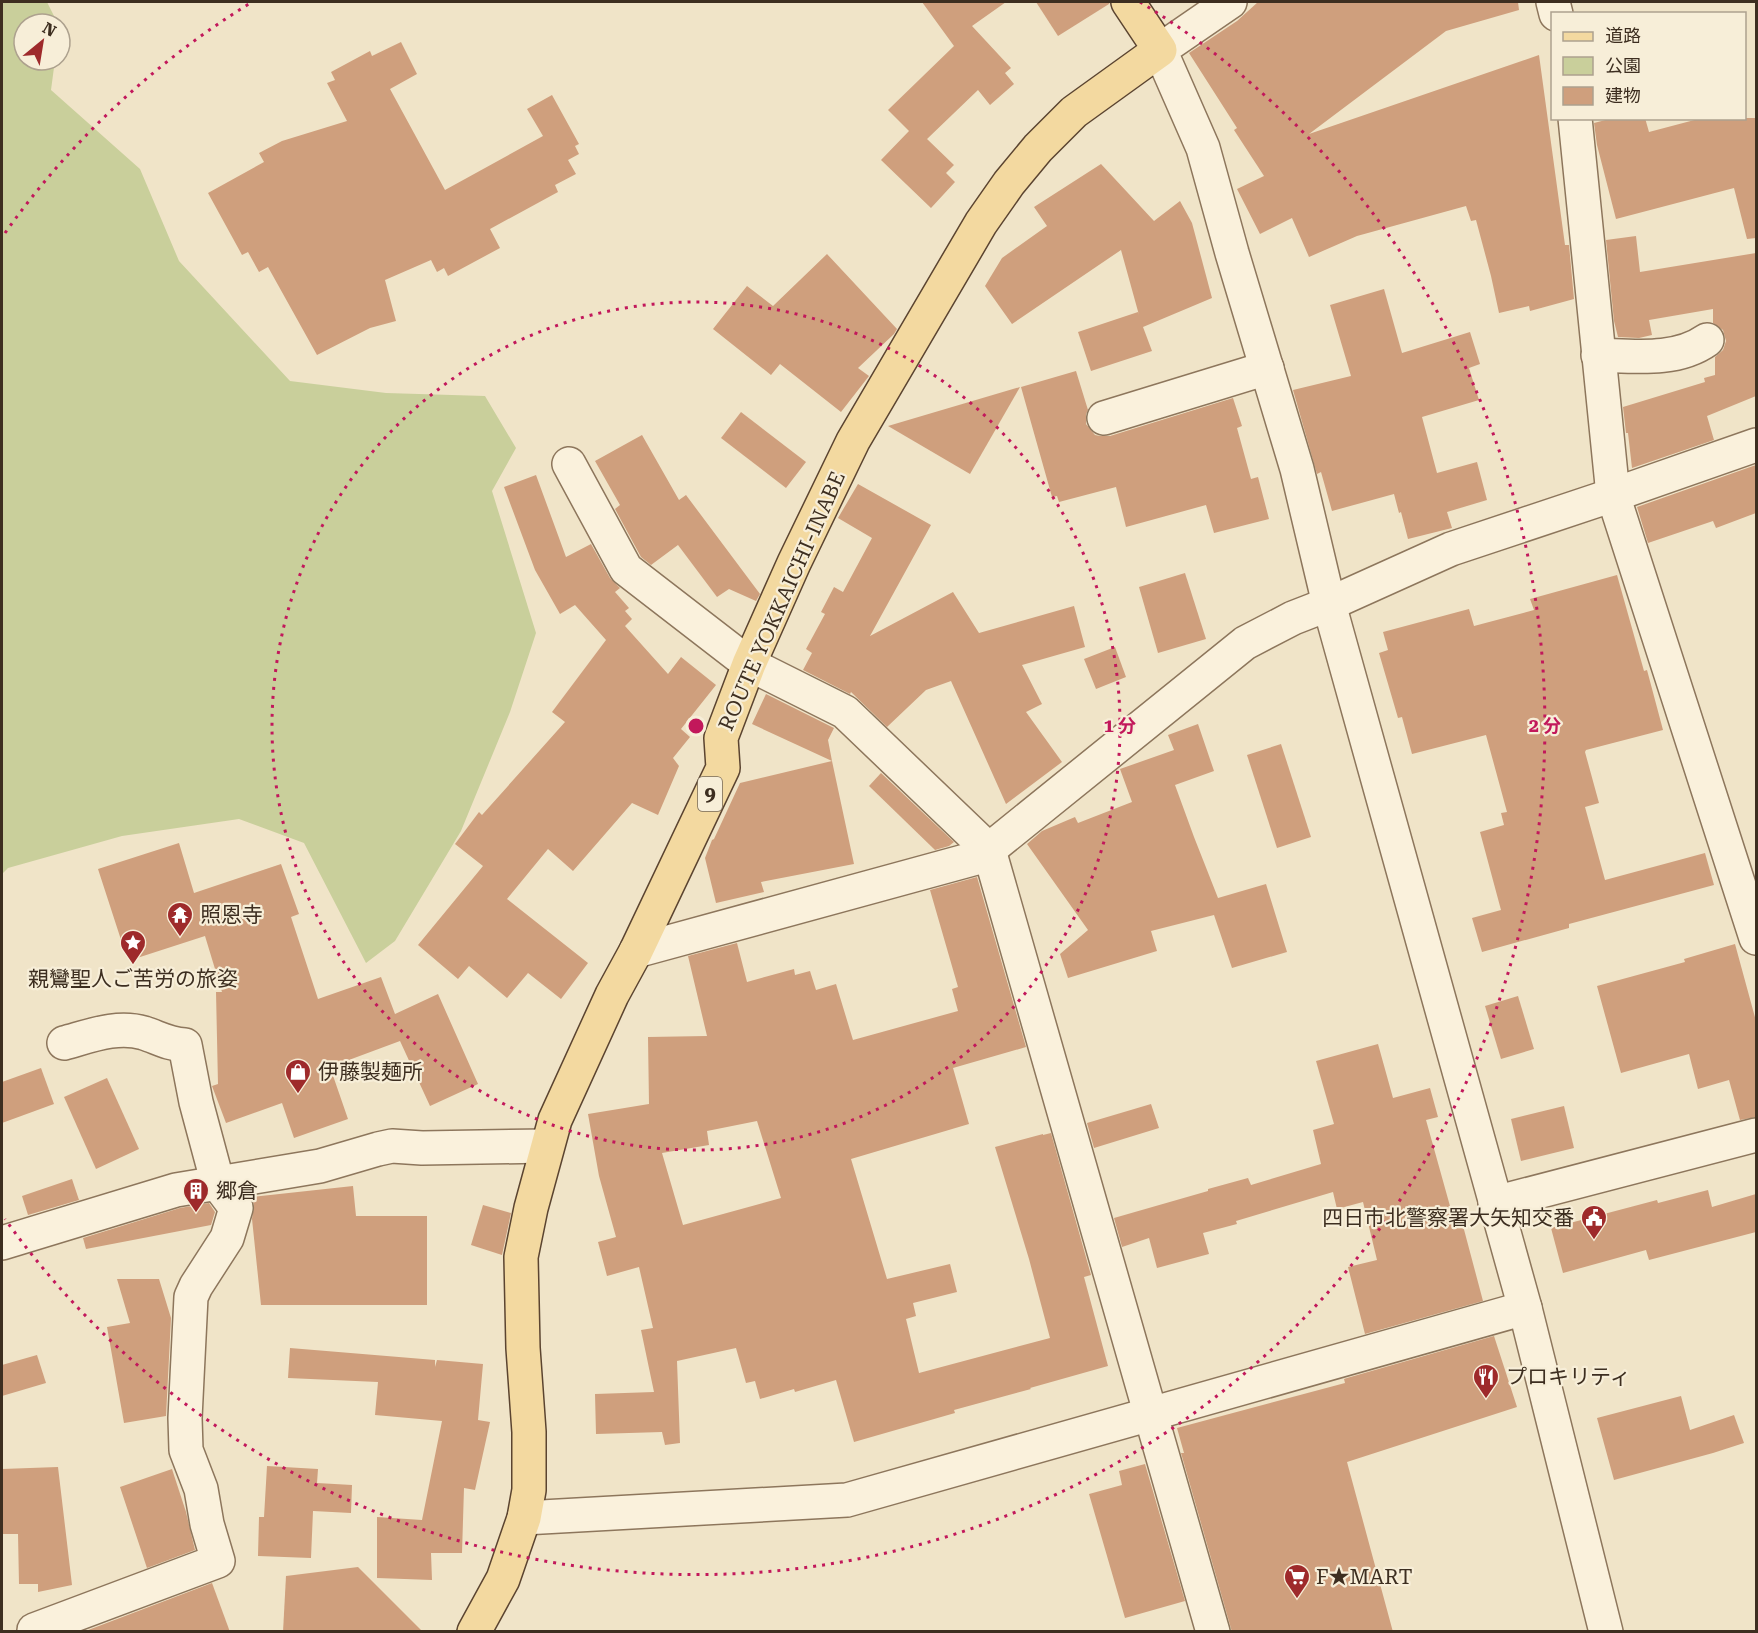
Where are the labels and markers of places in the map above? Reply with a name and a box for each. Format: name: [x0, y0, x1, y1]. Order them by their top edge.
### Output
centre of rings: [686, 716, 706, 736]
temple icon: 照恩寺: [165, 900, 195, 938]
place label: 照恩寺: [200, 903, 263, 927]
place icon: 親鸞聖人ご苦労の旅姿: [118, 928, 148, 966]
place label: 親鸞聖人ご苦労の旅姿: [28, 967, 238, 991]
shop icon: 伊藤製麺所: [283, 1057, 313, 1095]
place label: 伊藤製麺所: [318, 1060, 423, 1084]
building icon: 郷倉: [181, 1176, 211, 1214]
place label: 郷倉: [216, 1179, 258, 1203]
public building icon: 四日市北警察署大矢知交番: [1579, 1203, 1609, 1241]
place label: 四日市北警察署大矢知交番: [1322, 1206, 1574, 1230]
restaurant icon: プロキリティ: [1471, 1362, 1501, 1400]
place label: プロキリティ: [1506, 1365, 1631, 1389]
supermarket icon: F★MART: [1282, 1562, 1312, 1600]
place label: F★MART: [1316, 1565, 1413, 1589]

